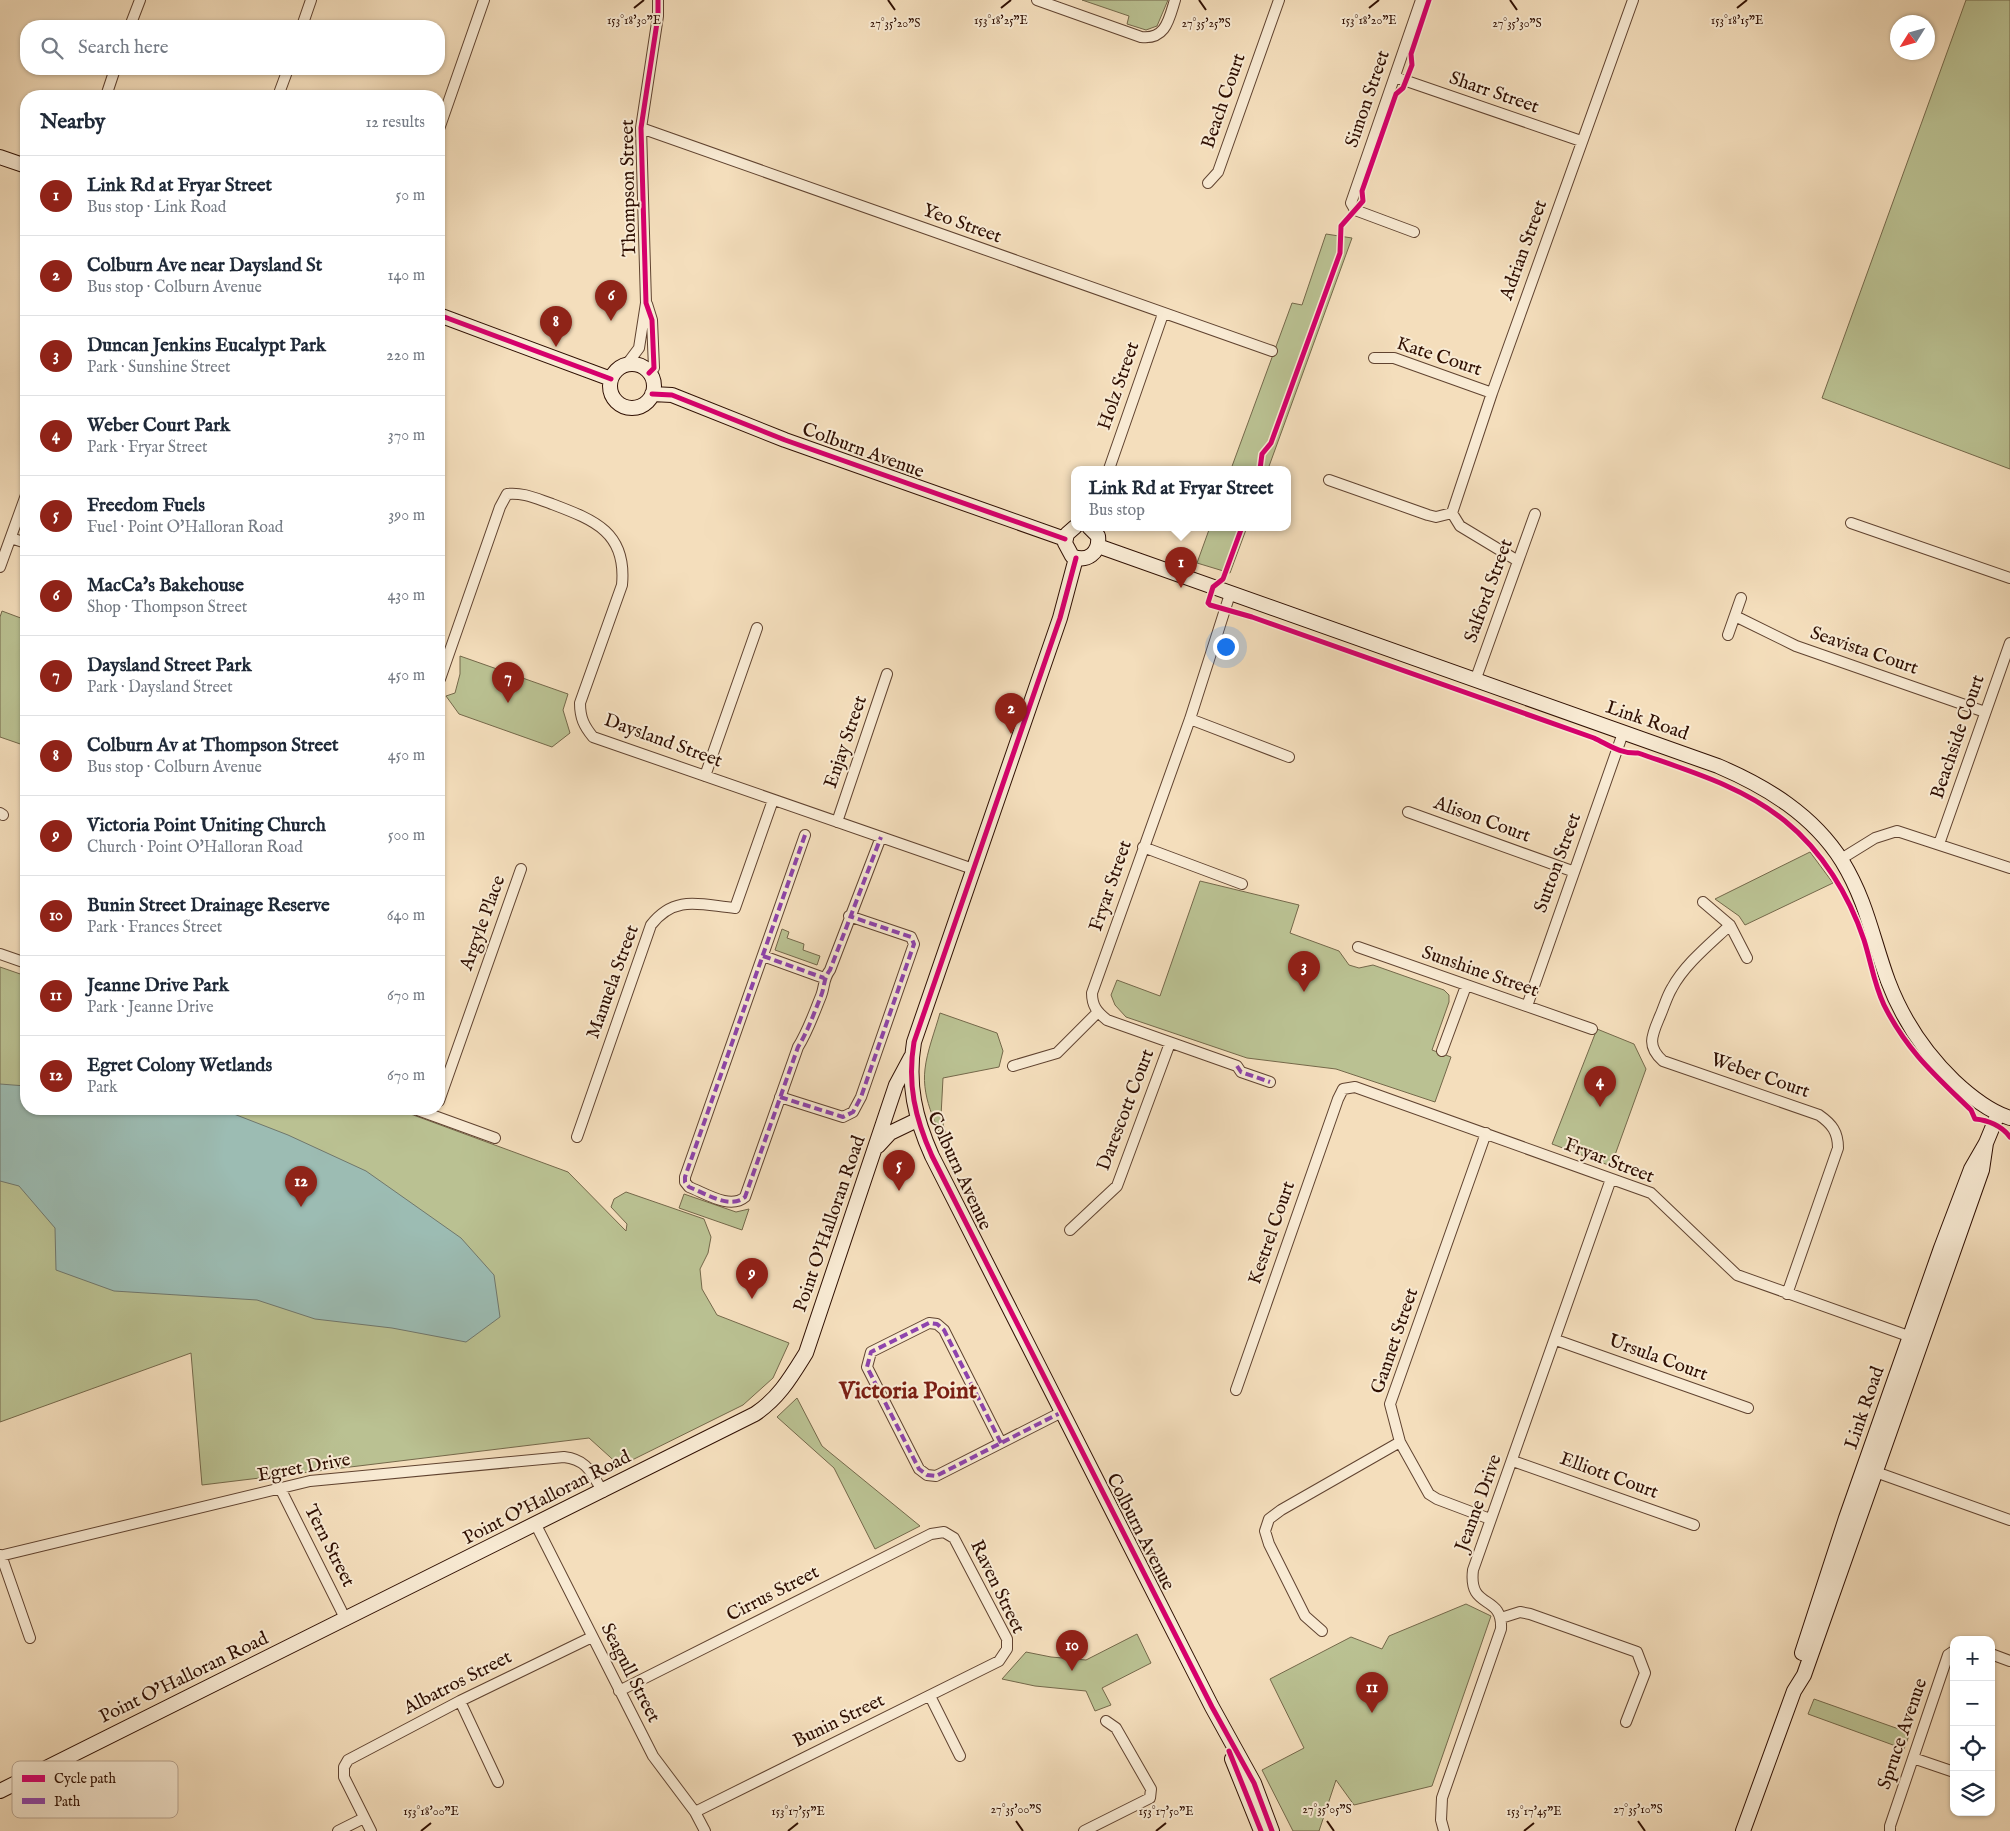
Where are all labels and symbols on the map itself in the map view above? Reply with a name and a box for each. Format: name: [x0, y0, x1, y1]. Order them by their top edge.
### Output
text: 153°18'30"E: [607, 13, 661, 28]
text: 153°18'25"E: [974, 13, 1028, 28]
text: 153°18'20"E: [1341, 13, 1397, 28]
text: 153°18'15"E: [1711, 13, 1763, 28]
north arrow: [1890, 15, 1935, 60]
text: 27°35'20"S: [870, 16, 920, 31]
text: 27°35'25"S: [1181, 16, 1231, 31]
text: 27°35'30"S: [1492, 16, 1542, 31]
street label: Simon Street: [1340, 47, 1396, 151]
street label: Beach Court: [1197, 50, 1252, 152]
street label: Sharr Street: [1446, 66, 1542, 120]
street label: Thompson Street: [616, 119, 642, 257]
street label: Adrian Street: [1494, 196, 1553, 304]
street label: Yeo Street: [919, 199, 1005, 249]
pin: 6: [595, 280, 627, 321]
pin: 8: [540, 306, 572, 347]
street label: Kate Court: [1393, 332, 1485, 382]
street label: Holz Street: [1093, 338, 1145, 433]
street label: Colburn Avenue: [799, 418, 928, 484]
street label: Salford Street: [1459, 535, 1519, 646]
pin: 1: [1165, 547, 1197, 588]
street label: Seavista Court: [1807, 621, 1922, 681]
your location: [1213, 634, 1239, 660]
pin: 7: [492, 662, 524, 703]
street label: Beachside Court: [1926, 671, 1991, 802]
street label: Enjay Street: [819, 692, 873, 792]
pin: 2: [995, 693, 1027, 734]
street label: Link Road: [1602, 696, 1692, 747]
street label: Daysland Street: [600, 708, 726, 774]
street label: Alison Court: [1429, 791, 1534, 849]
street label: Sutton Street: [1529, 809, 1587, 916]
street label: Fryar Street: [1084, 837, 1138, 935]
street label: Argyle Place: [454, 872, 511, 975]
street label: Manuela Street: [581, 921, 645, 1042]
street label: Sunshine Street: [1419, 941, 1542, 1003]
pin: 3: [1288, 951, 1320, 992]
street label: Darescott Court: [1092, 1045, 1160, 1174]
street label: Weber Court: [1707, 1048, 1813, 1104]
pin: 4: [1584, 1066, 1616, 1107]
street label: Colburn Avenue: [921, 1108, 997, 1234]
street label: Point O'Halloran Road: [789, 1132, 872, 1315]
street label: Fryar Street: [1561, 1133, 1658, 1189]
pin: 5: [883, 1150, 915, 1191]
pin: 12: [285, 1166, 317, 1207]
street label: Kestrel Court: [1243, 1178, 1301, 1288]
pin: 9: [736, 1258, 768, 1299]
street label: Gannet Street: [1366, 1285, 1424, 1397]
street label: Ursula Court: [1605, 1329, 1711, 1387]
street label: Link Road: [1840, 1363, 1891, 1453]
district label: Victoria Point: [838, 1376, 978, 1407]
street label: Point O'Halloran Road: [459, 1445, 636, 1551]
street label: Elliott Court: [1556, 1447, 1662, 1505]
street label: Egret Drive: [256, 1448, 353, 1488]
street label: Jeanne Drive: [1450, 1451, 1508, 1557]
street label: Colburn Avenue: [1100, 1469, 1180, 1595]
street label: Tern Street: [298, 1501, 360, 1592]
street label: Raven Street: [964, 1536, 1030, 1638]
street label: Cirrus Street: [723, 1560, 824, 1627]
street label: Seagull Street: [595, 1619, 666, 1727]
street label: Point O'Halloran Road: [96, 1626, 273, 1729]
pin: 10: [1056, 1630, 1088, 1671]
street label: Albatros Street: [399, 1645, 517, 1721]
pin: 11: [1356, 1672, 1388, 1713]
street label: Spruce Avenue: [1873, 1675, 1933, 1793]
street label: Bunin Street: [789, 1688, 889, 1754]
legend: [12, 1761, 178, 1818]
text: Cycle path: [54, 1770, 116, 1788]
text: Path: [54, 1793, 81, 1811]
text: 27°35'00"S: [991, 1802, 1041, 1817]
text: 27°35'05"S: [1302, 1802, 1352, 1817]
text: 27°35'10"S: [1613, 1802, 1663, 1817]
text: 153°18'00"E: [403, 1804, 459, 1819]
text: 153°17'55"E: [771, 1804, 825, 1819]
text: 153°17'50"E: [1139, 1804, 1193, 1819]
text: 153°17'45"E: [1507, 1804, 1561, 1819]

